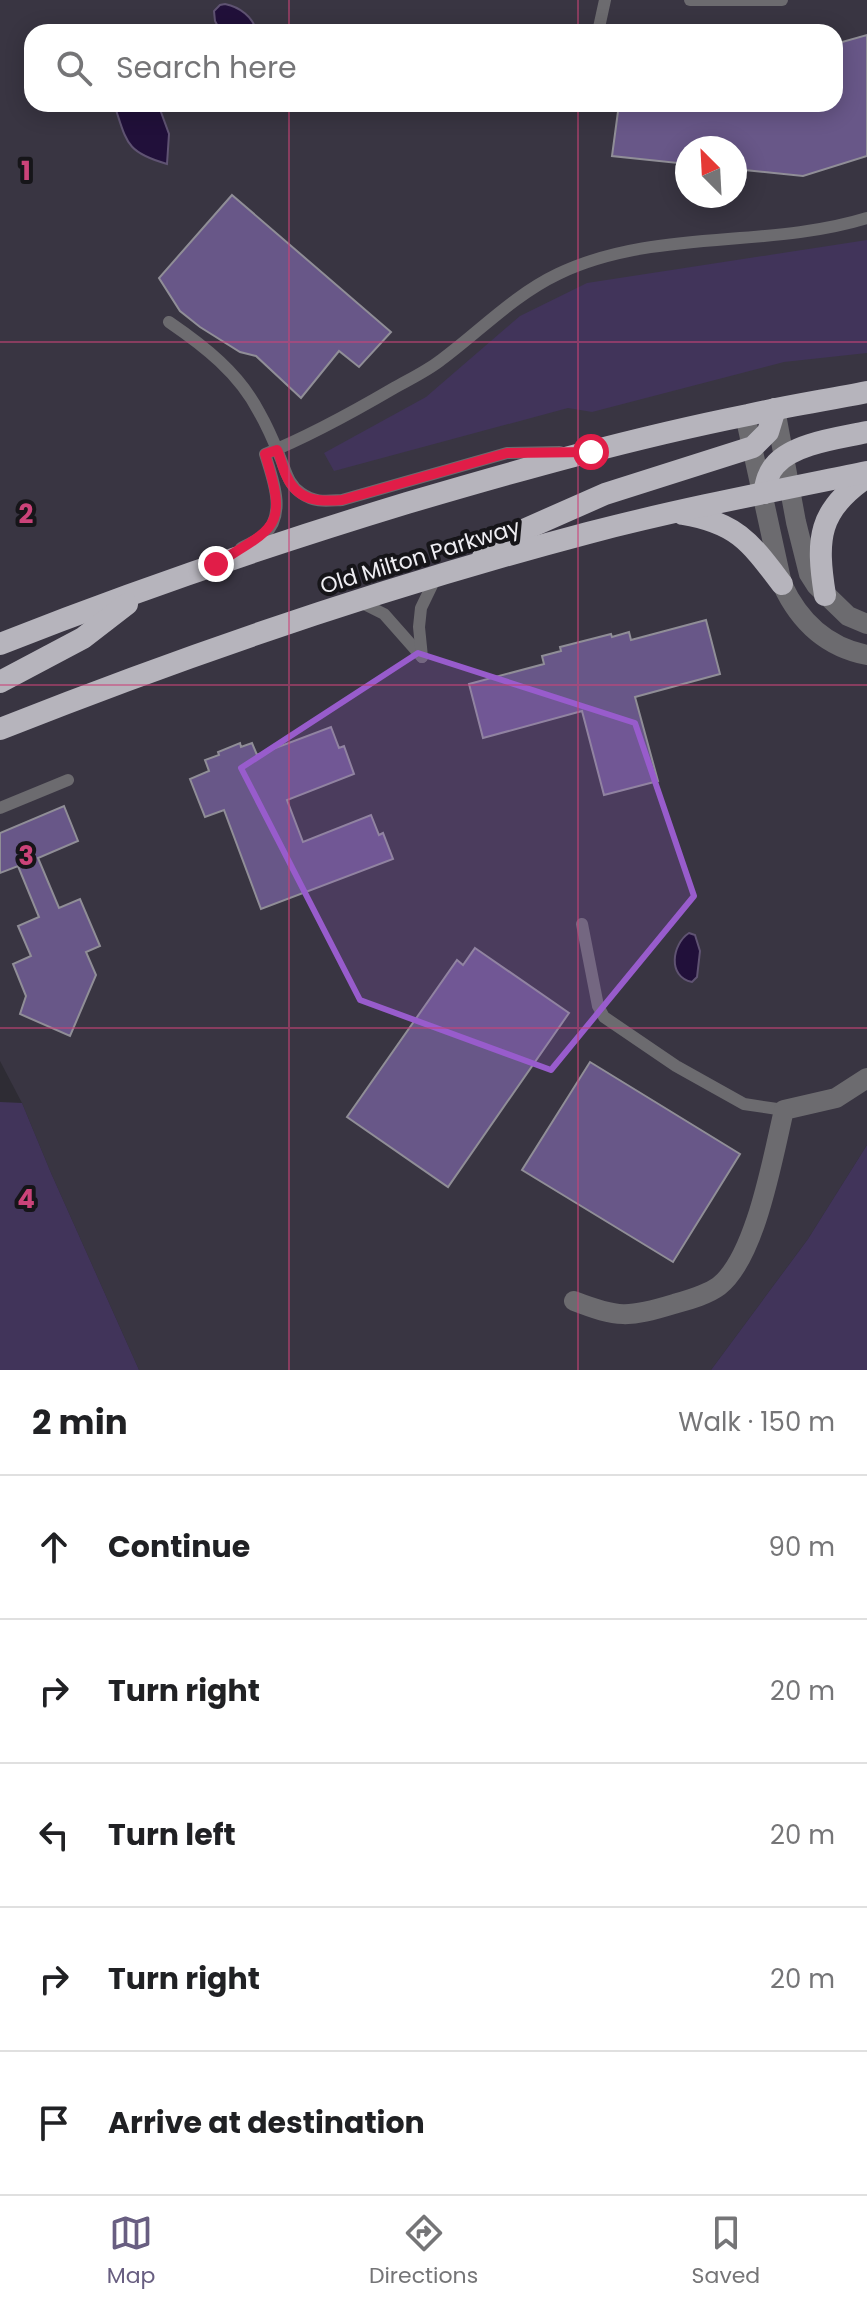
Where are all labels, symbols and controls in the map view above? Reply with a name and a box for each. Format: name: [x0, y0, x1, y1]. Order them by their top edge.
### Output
search box: [24, 24, 843, 112]
icon: search: [52, 46, 96, 90]
text: Search here: [116, 46, 297, 89]
north arrow: [675, 136, 747, 208]
text: 1: [21, 153, 31, 189]
route start: [573, 434, 609, 470]
text: 2: [19, 496, 34, 532]
street label: Old Milton Parkway: [316, 511, 525, 602]
route end: [198, 546, 234, 582]
text: 3: [18, 838, 34, 874]
text: 4: [17, 1181, 35, 1217]
text: 2 min: [32, 1398, 128, 1446]
text: Walk · 150 m: [678, 1404, 835, 1440]
icon: ahead: [32, 1525, 76, 1569]
text: Continue: [108, 1525, 250, 1568]
text: 90 m: [769, 1529, 835, 1565]
icon: right: [32, 1669, 76, 1713]
text: Turn right: [108, 1669, 260, 1712]
text: 20 m: [770, 1673, 835, 1709]
icon: left: [32, 1813, 76, 1857]
text: Turn left: [108, 1813, 236, 1856]
text: 20 m: [770, 1817, 835, 1853]
icon: right: [32, 1957, 76, 2001]
text: Turn right: [108, 1957, 260, 2000]
text: 20 m: [770, 1961, 835, 1997]
icon: arrive: [32, 2101, 76, 2145]
text: Arrive at destination: [108, 2101, 425, 2144]
tab: Map: [107, 2211, 155, 2292]
tab: Directions: [369, 2211, 478, 2292]
tab: Saved: [692, 2211, 760, 2292]

